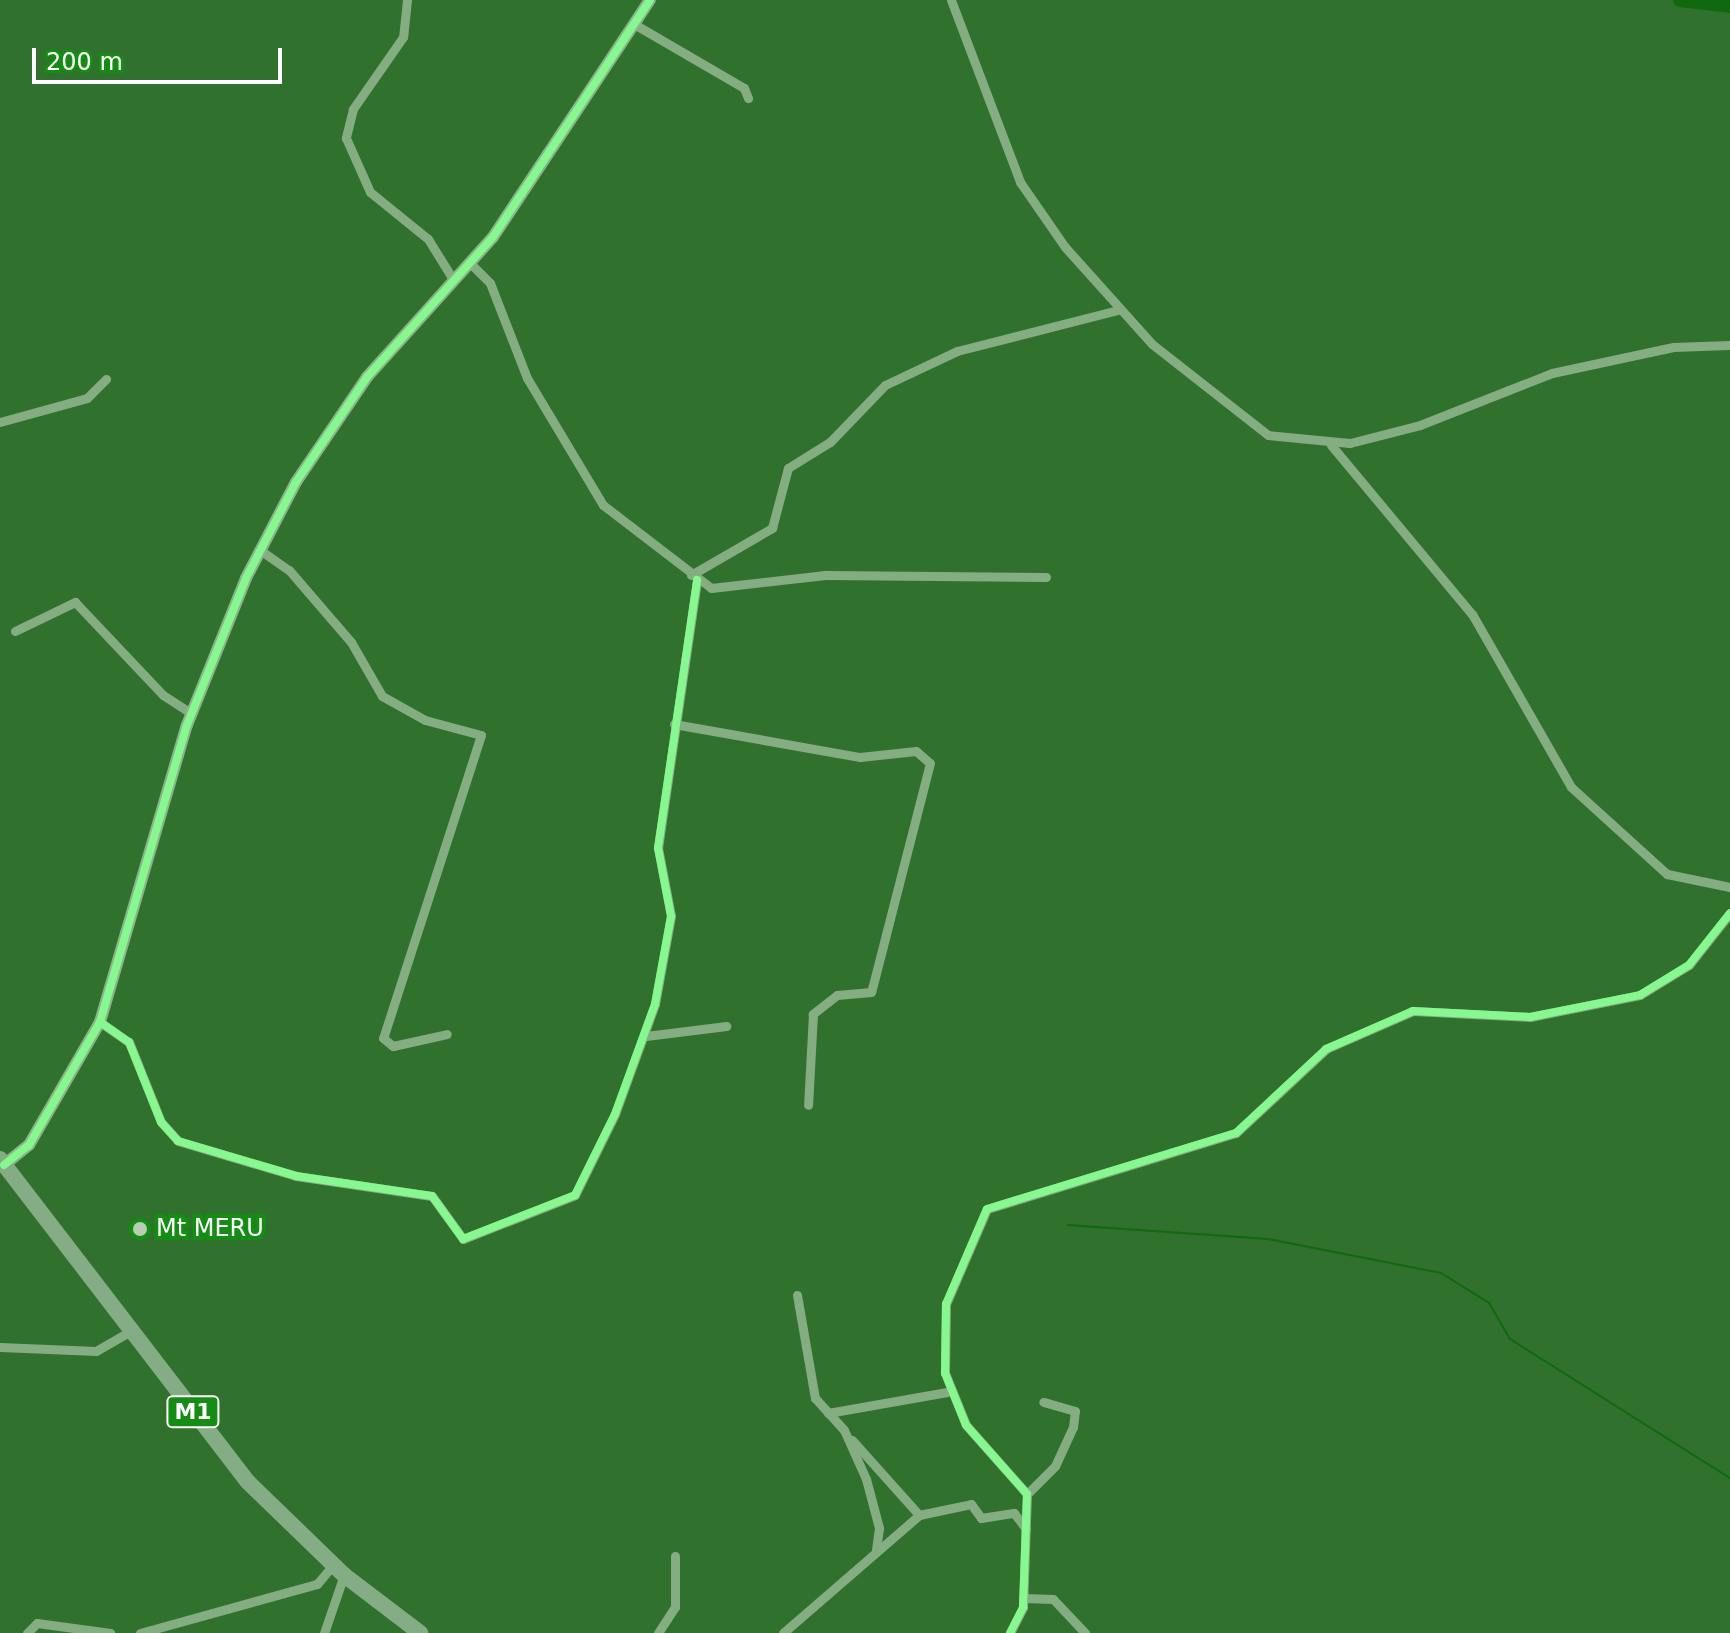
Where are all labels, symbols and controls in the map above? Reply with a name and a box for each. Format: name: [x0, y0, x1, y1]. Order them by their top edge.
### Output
scale bar: [36, 32, 286, 82]
text: 200 m: [46, 48, 123, 76]
place label: Mt MERU: [156, 1215, 264, 1243]
marker: Mt MERU: [131, 1220, 149, 1238]
road number: M1: [165, 1394, 221, 1430]

